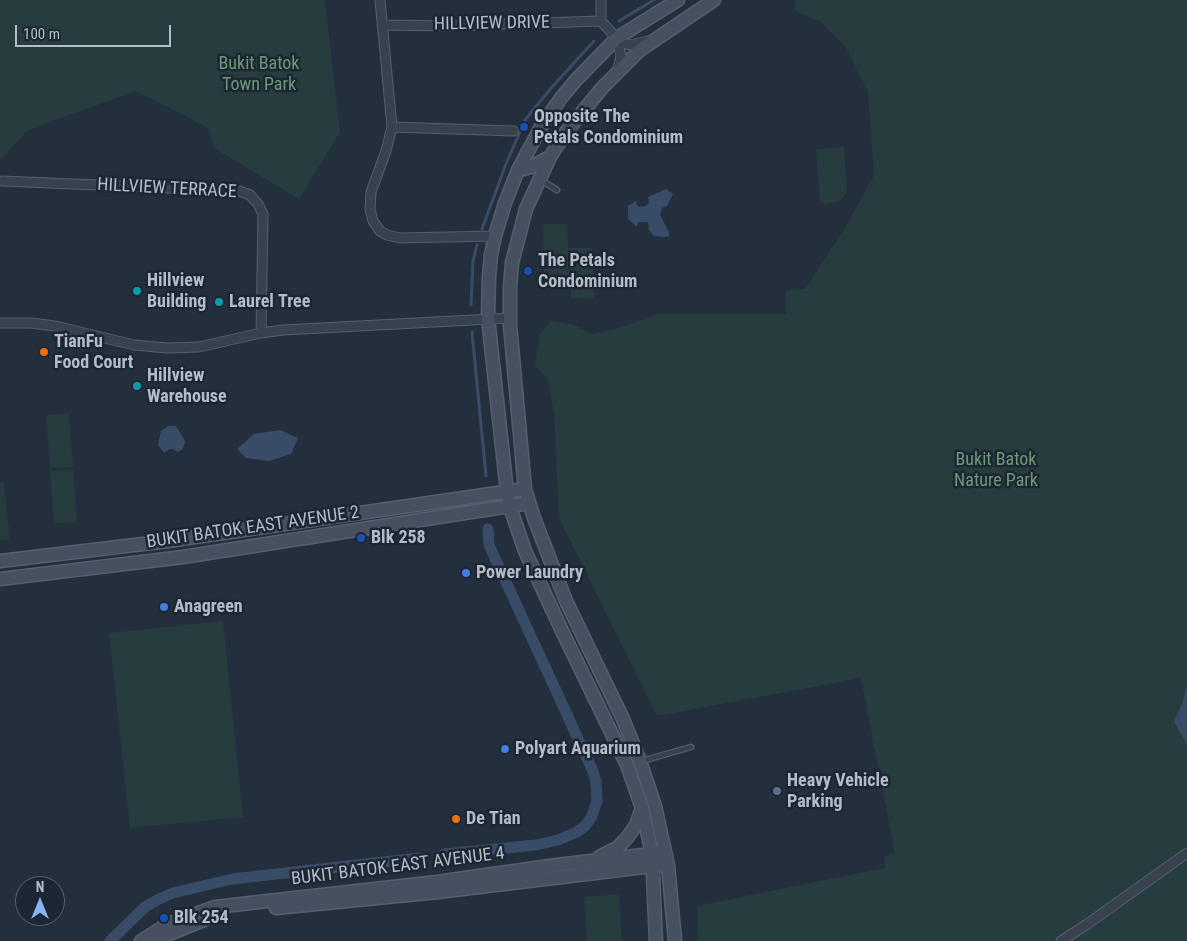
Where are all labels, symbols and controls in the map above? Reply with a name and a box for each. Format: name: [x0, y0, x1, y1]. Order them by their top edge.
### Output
street label: HILLVIEW DRIVE: [434, 12, 550, 36]
scale bar: [18, 15, 174, 47]
text: 100 m: [23, 25, 60, 43]
park label: Bukit Batok Town Park: [219, 53, 299, 96]
place label: Opposite The Petals Condominium: [534, 106, 683, 148]
marker: Opposite The Petals Condominium: [518, 121, 530, 133]
street label: HILLVIEW TERRACE: [97, 175, 237, 203]
place label: The Petals Condominium: [538, 250, 637, 292]
marker: The Petals Condominium: [522, 265, 534, 277]
place label: Hillview Building: [147, 270, 206, 312]
marker: Hillview Building: [131, 285, 143, 297]
place label: Laurel Tree: [229, 291, 310, 313]
marker: Laurel Tree: [213, 296, 225, 308]
place label: TianFu Food Court: [54, 331, 133, 374]
marker: TianFu Food Court: [38, 346, 50, 358]
place label: Hillview Warehouse: [147, 365, 227, 408]
marker: Hillview Warehouse: [131, 380, 143, 392]
park label: Bukit Batok Nature Park: [954, 449, 1038, 492]
street label: BUKIT BATOK EAST AVENUE 2: [145, 502, 361, 554]
place label: Blk 258: [371, 527, 426, 549]
marker: Blk 258: [355, 532, 367, 544]
place label: Power Laundry: [476, 562, 583, 584]
marker: Power Laundry: [460, 567, 472, 579]
place label: Anagreen: [174, 596, 243, 618]
marker: Anagreen: [158, 601, 170, 613]
place label: Polyart Aquarium: [515, 738, 641, 760]
marker: Polyart Aquarium: [499, 743, 511, 755]
place label: Heavy Vehicle Parking: [787, 770, 889, 812]
marker: Heavy Vehicle Parking: [771, 785, 783, 797]
place label: De Tian: [466, 808, 521, 830]
marker: De Tian: [450, 813, 462, 825]
street label: BUKIT BATOK EAST AVENUE 4: [290, 843, 506, 891]
north arrow: [15, 876, 65, 926]
text: N: [36, 879, 44, 895]
place label: Blk 254: [174, 907, 229, 929]
marker: Blk 254: [158, 912, 170, 924]

